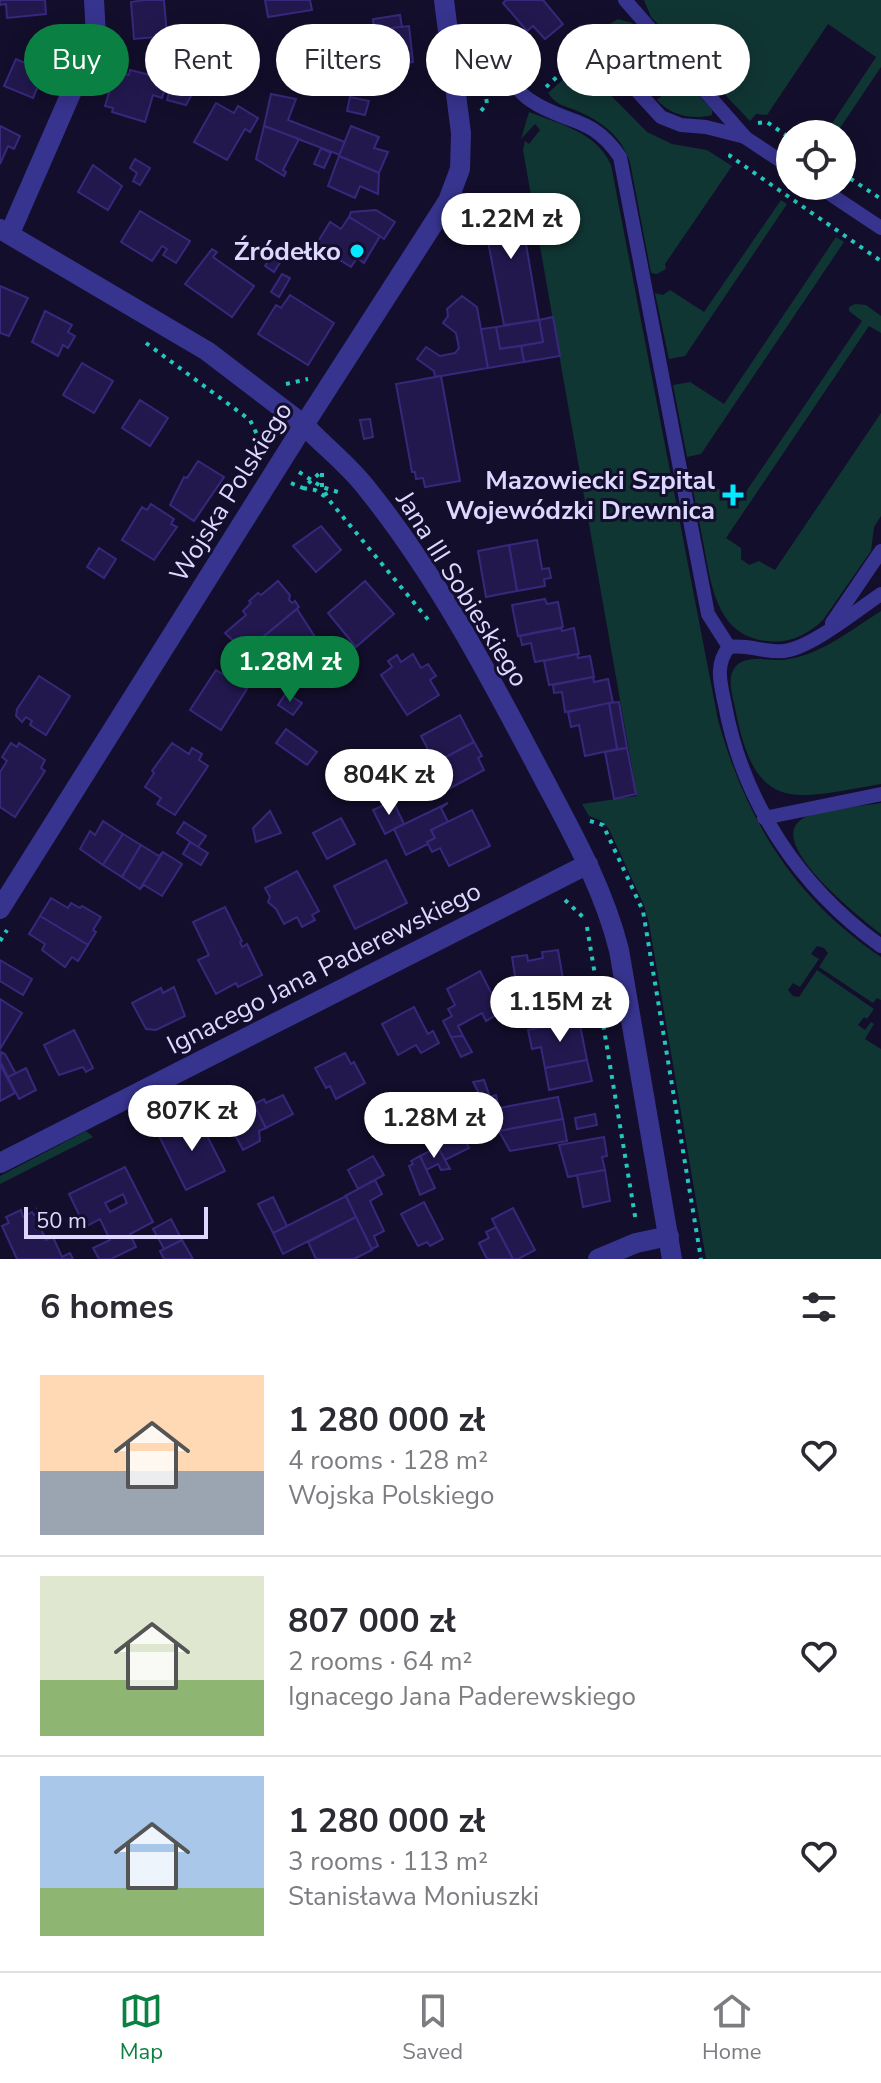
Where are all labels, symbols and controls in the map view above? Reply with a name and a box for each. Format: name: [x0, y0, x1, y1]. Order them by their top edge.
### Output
chip: Buy: [24, 24, 129, 96]
chip: Rent: [145, 24, 260, 96]
chip: Filters: [276, 24, 410, 96]
chip: New: [426, 24, 541, 96]
chip: Apartment: [557, 24, 750, 96]
map controls: [776, 120, 856, 200]
button: locate: [776, 120, 856, 200]
pin: 1.22M zł: [428, 193, 594, 261]
text: 1.22M zł: [459, 201, 563, 236]
place label: Źródełko: [234, 234, 341, 269]
marker: Źródełko: [348, 242, 366, 260]
street label: Wojska Polskiego: [161, 395, 301, 589]
place label: Mazowiecki Szpital Wojewódzki Drewnica: [446, 463, 716, 528]
street label: Jana III Sobieskiego: [387, 484, 536, 694]
marker: Mazowiecki Szpital Wojewódzki Drewnica: [722, 484, 744, 506]
pin: 1.28M zł: [207, 636, 373, 704]
text: 1.28M zł: [238, 644, 342, 679]
pin: 804K zł: [315, 749, 463, 817]
text: 804K zł: [343, 757, 435, 792]
street label: Ignacego Jana Paderewskiego: [161, 873, 487, 1063]
pin: 1.15M zł: [477, 976, 643, 1044]
text: 1.15M zł: [508, 984, 612, 1019]
pin: 807K zł: [118, 1085, 266, 1153]
pin: 1.28M zł: [351, 1092, 517, 1160]
text: 807K zł: [146, 1093, 238, 1128]
text: 1.28M zł: [382, 1100, 486, 1135]
scale bar: [24, 1203, 208, 1239]
text: 50 m: [36, 1206, 87, 1236]
text: 6 homes: [40, 1284, 174, 1330]
icon: filters: [797, 1285, 841, 1329]
text: 1 280 000 zł: [288, 1397, 485, 1443]
icon: home: [104, 1407, 200, 1503]
icon: heart: [797, 1433, 841, 1477]
text: 4 rooms · 128 m²: [288, 1443, 488, 1478]
text: Wojska Polskiego: [288, 1478, 495, 1513]
text: 807 000 zł: [288, 1598, 456, 1644]
icon: home: [104, 1608, 200, 1704]
icon: heart: [797, 1634, 841, 1678]
text: 2 rooms · 64 m²: [288, 1644, 472, 1679]
text: Ignacego Jana Paderewskiego: [288, 1679, 636, 1714]
text: 1 280 000 zł: [288, 1798, 485, 1844]
icon: home: [104, 1808, 200, 1904]
icon: heart: [797, 1834, 841, 1878]
text: 3 rooms · 113 m²: [288, 1844, 488, 1879]
text: Stanisława Moniuszki: [288, 1879, 539, 1914]
tab: Map: [119, 1989, 163, 2067]
tab: Saved: [402, 1989, 463, 2067]
tab: Home: [702, 1989, 762, 2067]

